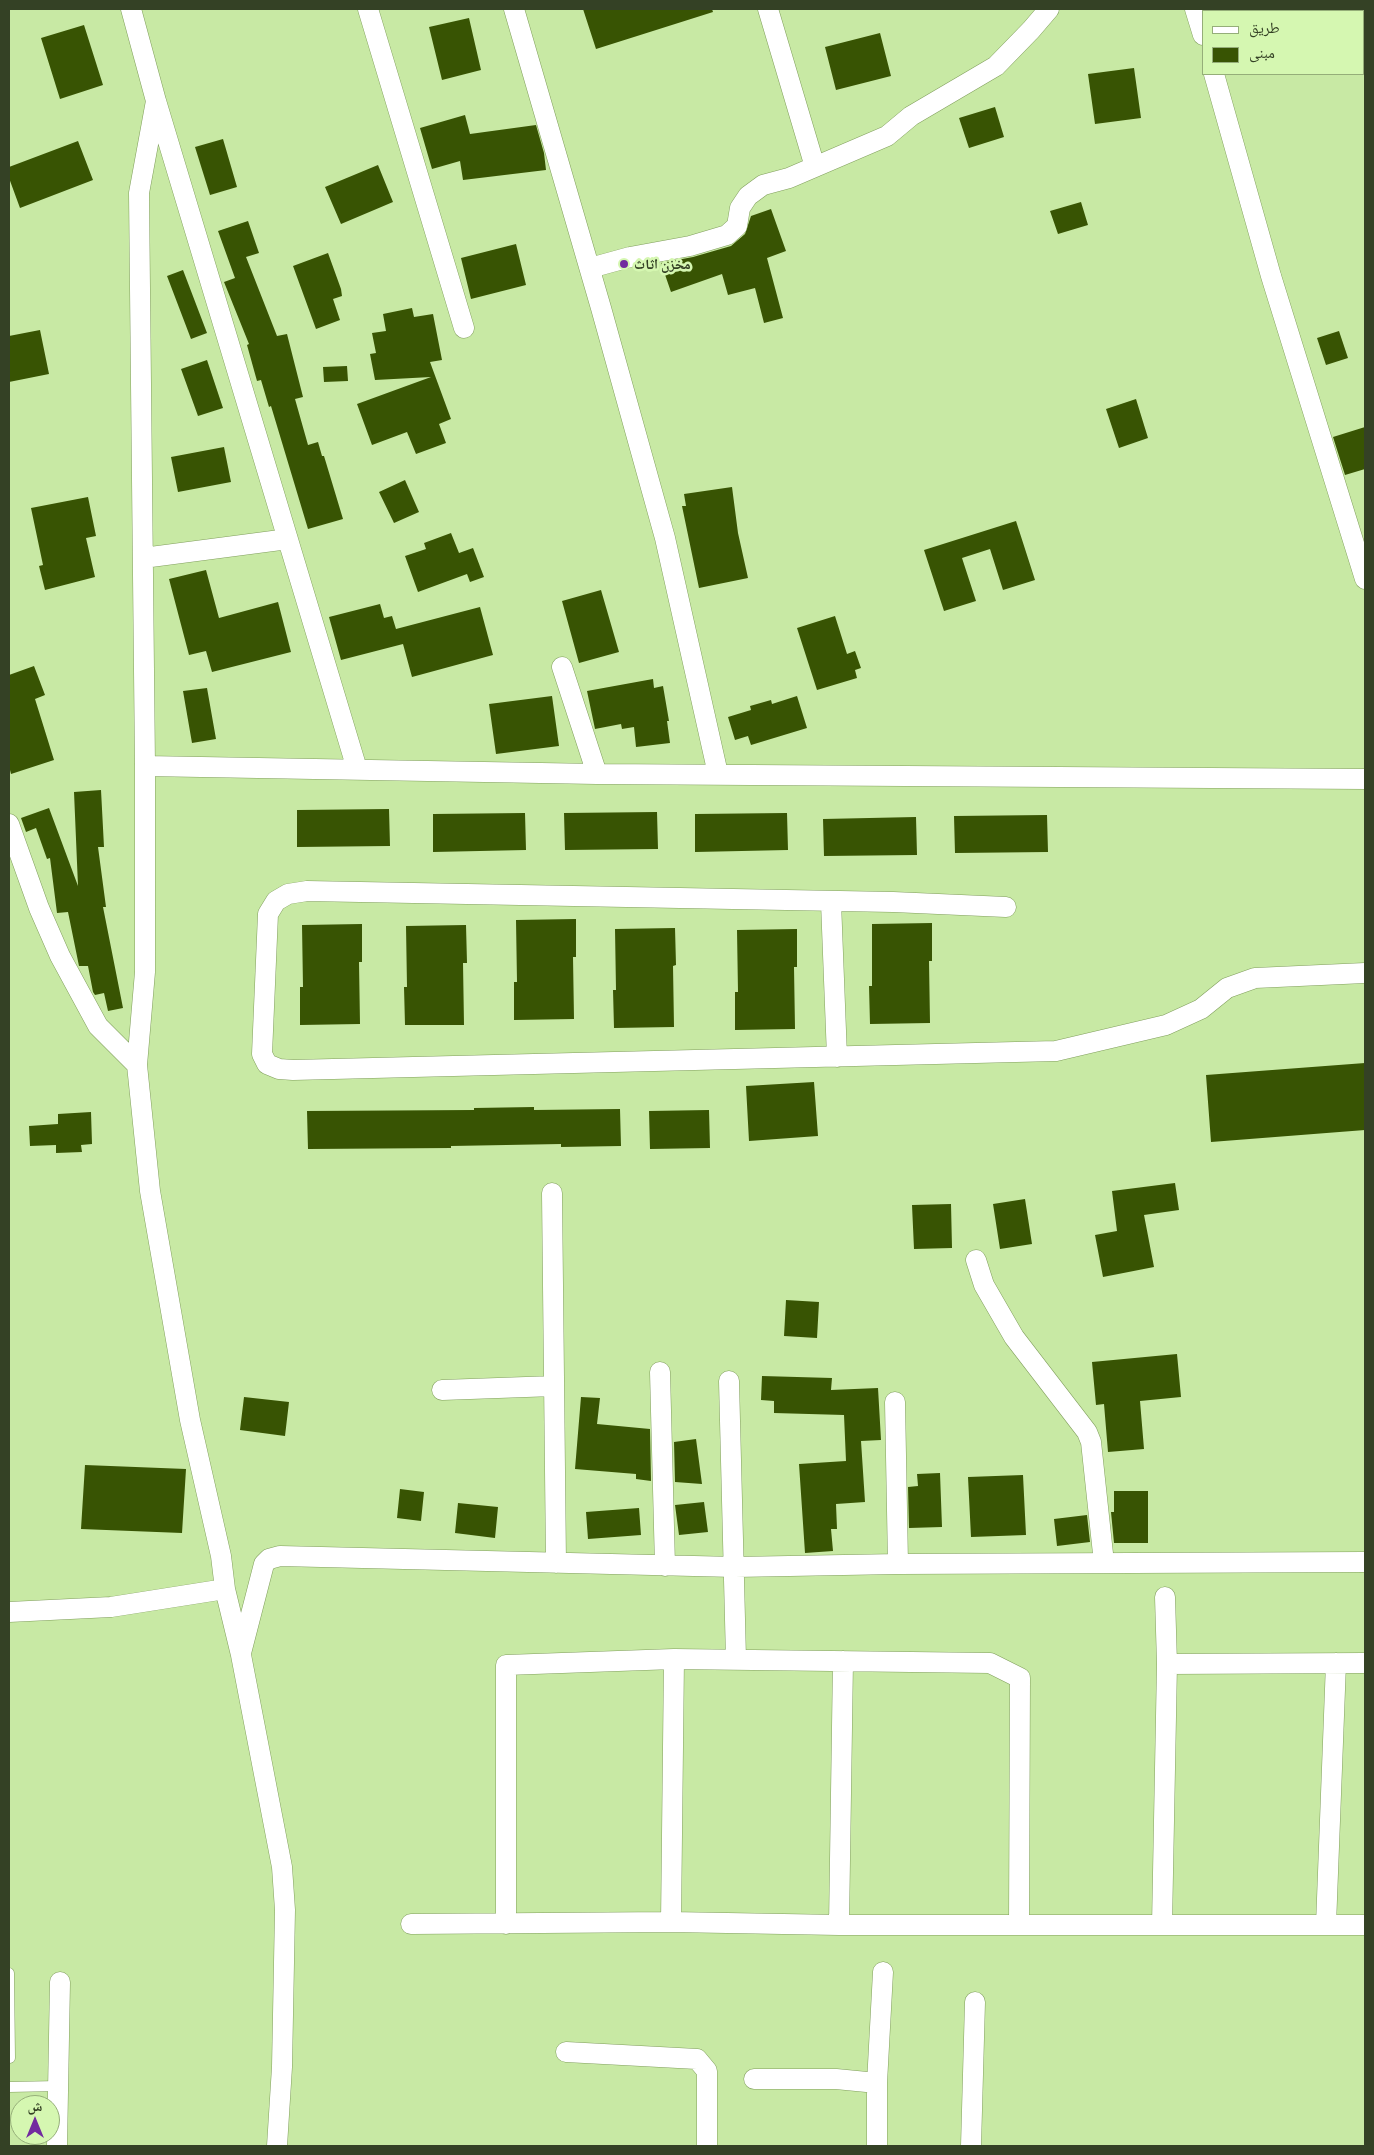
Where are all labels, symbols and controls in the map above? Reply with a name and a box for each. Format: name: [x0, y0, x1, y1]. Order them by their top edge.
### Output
legend: [1202, 10, 1364, 75]
text: طريق: [1249, 18, 1280, 36]
text: مبنى: [1249, 43, 1275, 61]
place label: مخزن اثاث: [634, 256, 691, 272]
marker: مخزن اثاث: [618, 258, 630, 270]
north arrow: [10, 2095, 60, 2145]
text: ش: [28, 2097, 42, 2114]

